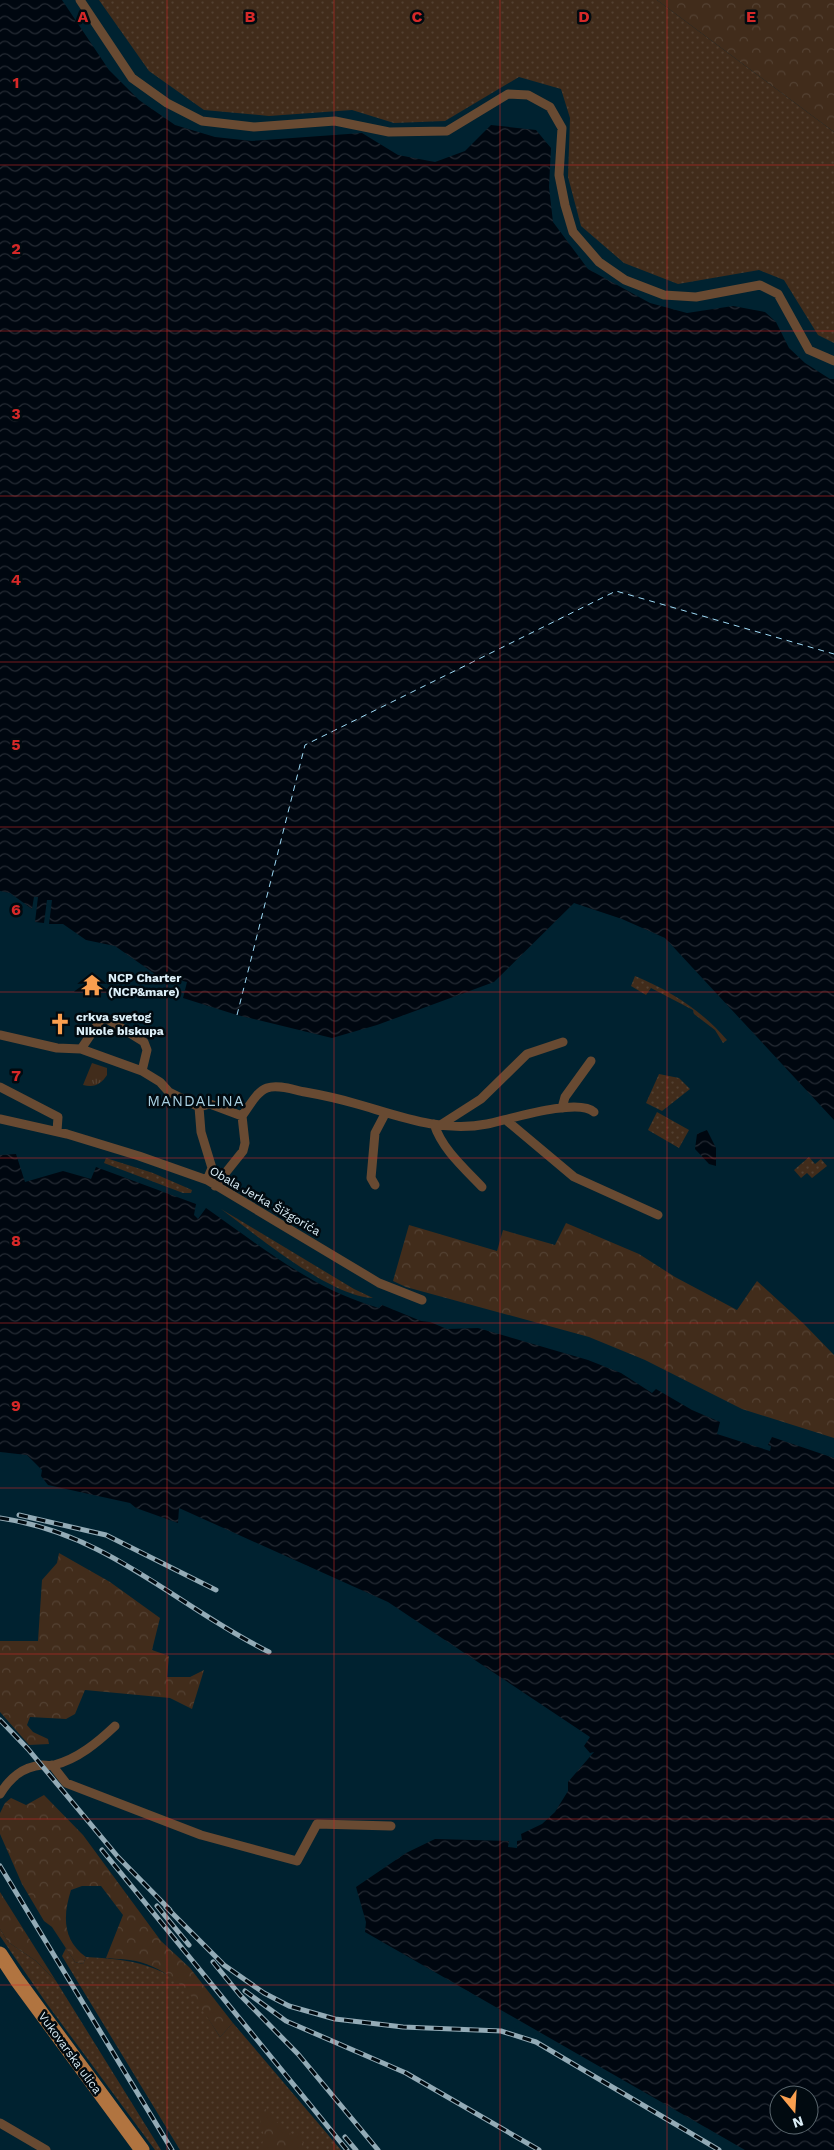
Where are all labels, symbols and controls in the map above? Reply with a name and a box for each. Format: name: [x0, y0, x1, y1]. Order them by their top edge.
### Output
text: A: [78, 7, 89, 26]
text: B: [245, 7, 256, 26]
text: C: [412, 7, 423, 26]
text: D: [578, 7, 590, 26]
text: E: [746, 7, 756, 26]
text: 1: [13, 73, 19, 92]
text: 2: [11, 239, 21, 258]
text: 3: [11, 404, 21, 423]
text: 4: [11, 570, 21, 589]
text: 5: [11, 735, 21, 754]
text: 6: [11, 900, 21, 919]
place label: NCP Charter (NCP&mare): [108, 971, 182, 999]
temple icon: NCP Charter (NCP&mare): [79, 972, 105, 998]
place label: crkva svetog Nikole biskupa: [76, 1010, 164, 1038]
church icon: crkva svetog Nikole biskupa: [47, 1011, 73, 1037]
text: 7: [11, 1066, 21, 1085]
district label: MANDALINA: [147, 1092, 245, 1110]
street label: Obala Jerka Šižgorića: [207, 1164, 323, 1239]
text: 8: [11, 1231, 21, 1250]
text: 9: [11, 1396, 21, 1415]
street label: Vukovarska ulica: [36, 2009, 104, 2097]
north arrow: [769, 2085, 819, 2135]
text: N: [791, 2113, 805, 2132]

